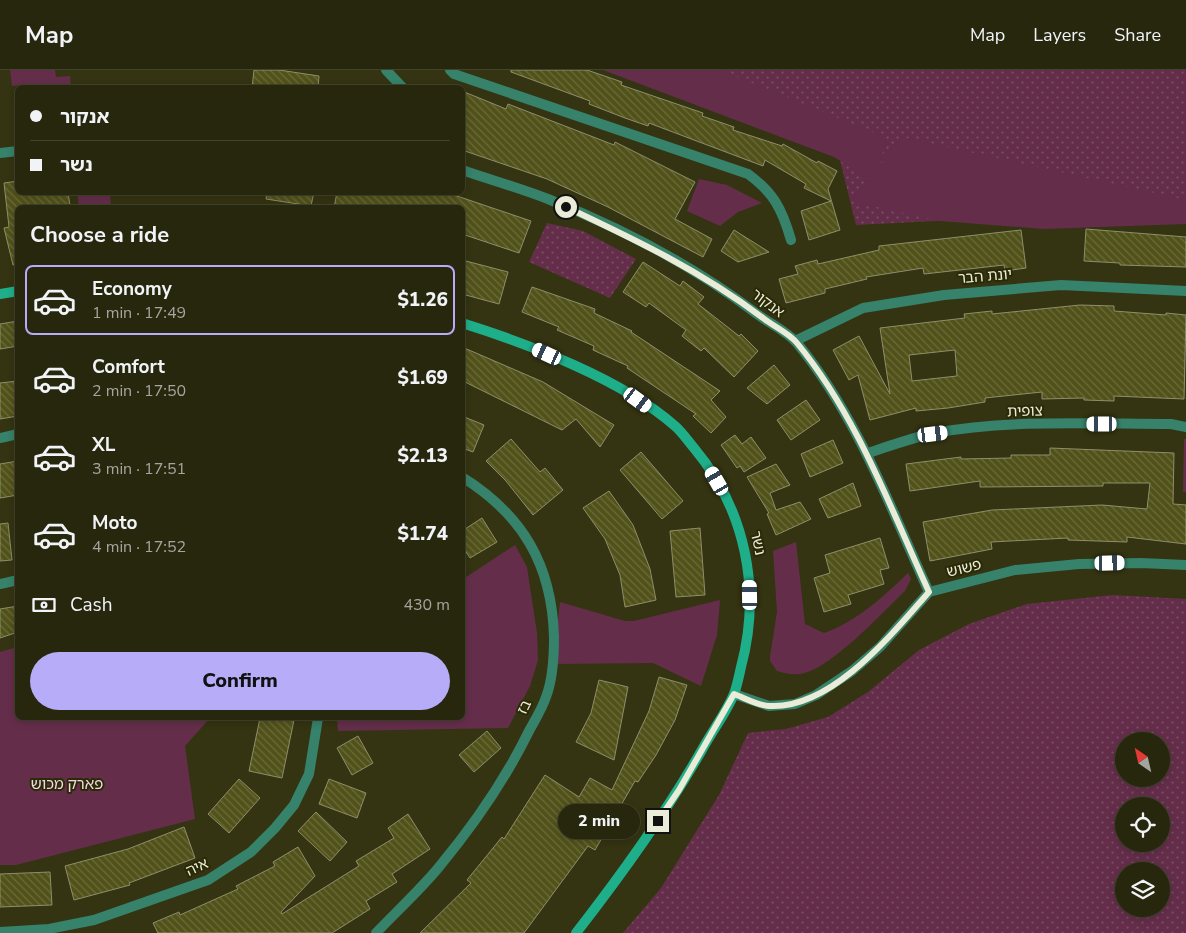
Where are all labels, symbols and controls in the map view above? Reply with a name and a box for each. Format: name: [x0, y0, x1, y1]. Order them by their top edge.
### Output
text: Map: [25, 19, 73, 51]
text: Map: [970, 23, 1005, 47]
text: Layers: [1033, 23, 1086, 47]
text: Share: [1114, 23, 1161, 47]
text: אנקור: [60, 104, 109, 130]
text: נשר: [60, 152, 93, 178]
route start: [555, 196, 577, 218]
text: Choose a ride: [30, 220, 169, 250]
street label: יונת הבר: [957, 264, 1013, 288]
text: Economy: [92, 276, 172, 302]
icon: car: [32, 278, 77, 323]
street label: אנקור: [747, 284, 789, 322]
text: $1.26: [397, 287, 448, 313]
text: 1 min · 17:49: [92, 302, 186, 324]
car: [530, 341, 563, 367]
text: Comfort: [92, 354, 165, 380]
icon: car: [32, 356, 77, 401]
text: $1.69: [397, 365, 448, 391]
text: 2 min · 17:50: [92, 380, 186, 402]
car: [621, 385, 654, 415]
street label: צופית: [1007, 400, 1043, 422]
car: [1087, 417, 1117, 432]
car: [917, 425, 948, 443]
text: XL: [92, 432, 115, 458]
icon: car: [32, 434, 77, 479]
text: $2.13: [397, 443, 448, 469]
text: 3 min · 17:51: [92, 458, 186, 480]
car: [703, 464, 730, 498]
text: Moto: [92, 510, 138, 536]
icon: car: [32, 512, 77, 557]
text: $1.74: [397, 521, 448, 547]
street label: נשר: [746, 529, 770, 557]
text: 4 min · 17:52: [92, 536, 186, 558]
street label: פשוש: [944, 554, 984, 582]
car: [1094, 555, 1125, 571]
car: [742, 580, 757, 610]
icon: cash: [30, 591, 58, 619]
text: Cash: [70, 592, 112, 618]
text: 430 m: [403, 594, 450, 616]
button: Confirm: [30, 652, 450, 710]
street label: בז: [512, 696, 536, 717]
north arrow: [1115, 732, 1170, 788]
map controls: [1115, 732, 1170, 917]
park label: פארק מכוש: [31, 774, 103, 794]
button: locate: [1115, 797, 1170, 852]
callout: 2 min: [558, 804, 640, 838]
text: 2 min: [578, 810, 620, 832]
route end: [647, 810, 669, 832]
street label: איה: [182, 853, 212, 881]
button: layers: [1115, 862, 1170, 917]

